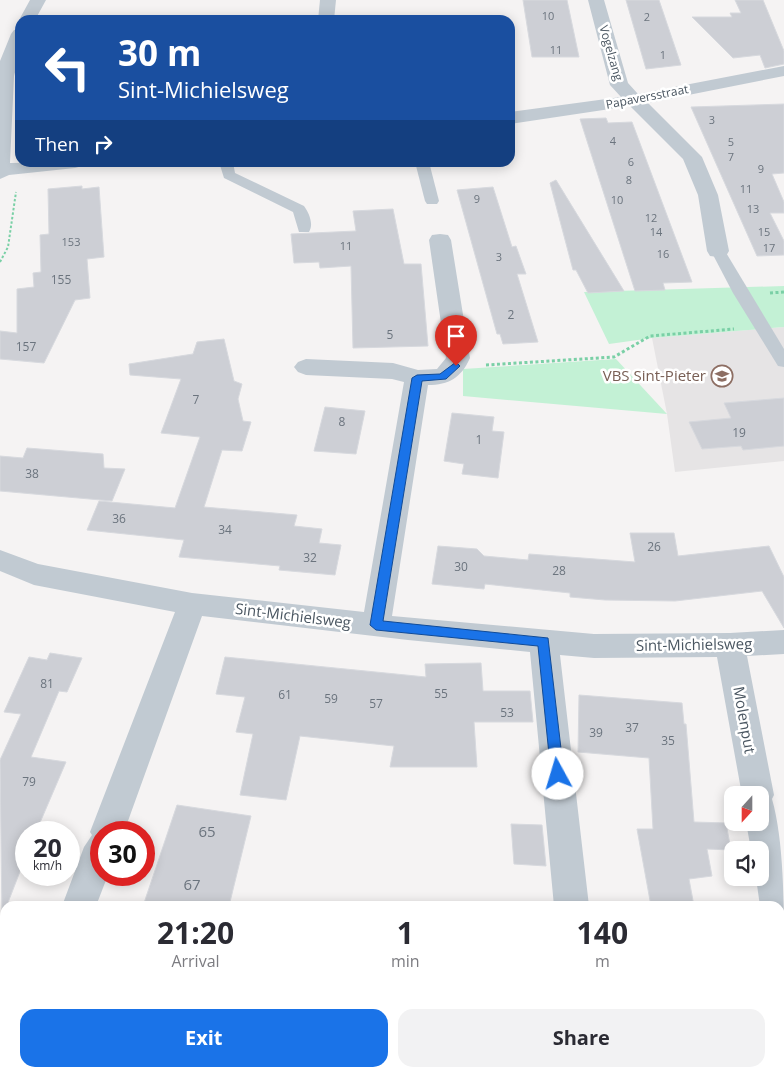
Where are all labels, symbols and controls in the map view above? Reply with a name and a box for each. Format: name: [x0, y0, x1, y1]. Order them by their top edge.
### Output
house number: 10: [542, 8, 554, 23]
house number: 2: [644, 9, 650, 24]
street label: Vogelzang: [595, 23, 628, 83]
text: 30 m: [118, 29, 201, 76]
icon: left: [35, 35, 100, 100]
house number: 11: [550, 42, 562, 57]
house number: 1: [660, 47, 666, 62]
text: Sint-Michielsweg: [118, 74, 289, 104]
street label: Papaversstraat: [604, 80, 690, 113]
house number: 3: [709, 112, 715, 127]
icon: right: [89, 130, 117, 158]
text: Then: [35, 131, 79, 157]
house number: 4: [610, 133, 617, 148]
house number: 5: [728, 134, 734, 149]
house number: 7: [728, 149, 734, 164]
house number: 6: [628, 154, 634, 169]
house number: 9: [758, 161, 764, 176]
house number: 8: [626, 172, 632, 187]
house number: 11: [740, 181, 752, 196]
house number: 9: [474, 191, 480, 206]
house number: 10: [611, 192, 623, 207]
house number: 13: [747, 201, 759, 216]
house number: 12: [645, 210, 657, 225]
house number: 14: [650, 224, 663, 239]
house number: 15: [758, 224, 770, 239]
house number: 153: [62, 234, 80, 249]
house number: 11: [340, 238, 352, 253]
house number: 17: [763, 240, 775, 255]
house number: 16: [657, 246, 669, 261]
house number: 3: [496, 249, 502, 264]
house number: 155: [51, 271, 71, 288]
house number: 2: [508, 306, 515, 323]
pin: [435, 315, 477, 366]
icon: arrive: [442, 322, 470, 350]
house number: 5: [387, 326, 394, 343]
house number: 157: [16, 338, 36, 355]
school or university icon: VBS Sint-Pieter: [710, 364, 734, 388]
place label: VBS Sint-Pieter: [603, 365, 706, 385]
house number: 7: [193, 391, 200, 408]
house number: 8: [339, 413, 346, 430]
house number: 19: [732, 424, 746, 441]
house number: 1: [476, 431, 482, 448]
house number: 38: [25, 465, 39, 482]
house number: 36: [112, 510, 126, 527]
house number: 34: [218, 521, 232, 538]
house number: 26: [647, 538, 661, 555]
house number: 32: [303, 549, 317, 566]
house number: 30: [454, 558, 468, 575]
house number: 28: [552, 562, 566, 579]
street label: Sint-Michielsweg: [234, 598, 352, 632]
street label: Sint-Michielsweg: [636, 633, 752, 655]
house number: 81: [40, 675, 54, 692]
house number: 55: [434, 685, 448, 702]
street label: Molenput: [729, 685, 761, 755]
house number: 61: [278, 686, 292, 703]
house number: 59: [324, 690, 338, 707]
house number: 57: [369, 695, 383, 712]
house number: 53: [500, 704, 514, 721]
house number: 37: [625, 719, 639, 736]
house number: 39: [589, 724, 603, 741]
house number: 35: [661, 732, 675, 749]
position arrow: [531, 747, 583, 799]
house number: 79: [22, 773, 36, 790]
north arrow: [724, 786, 769, 831]
map controls: [724, 786, 769, 886]
speed limit sign: 30: [90, 821, 155, 886]
house number: 65: [198, 821, 216, 841]
text: 20: [33, 830, 62, 864]
button: sound: [724, 841, 769, 886]
text: km/h: [33, 857, 62, 874]
house number: 67: [183, 874, 201, 894]
text: 21:20: [157, 912, 234, 953]
text: 1: [397, 912, 414, 953]
text: 140: [577, 912, 628, 953]
text: Arrival: [171, 950, 220, 972]
text: min: [391, 950, 420, 972]
text: m: [595, 950, 610, 972]
button: Exit: [20, 1009, 388, 1067]
button: Share: [398, 1009, 765, 1067]

